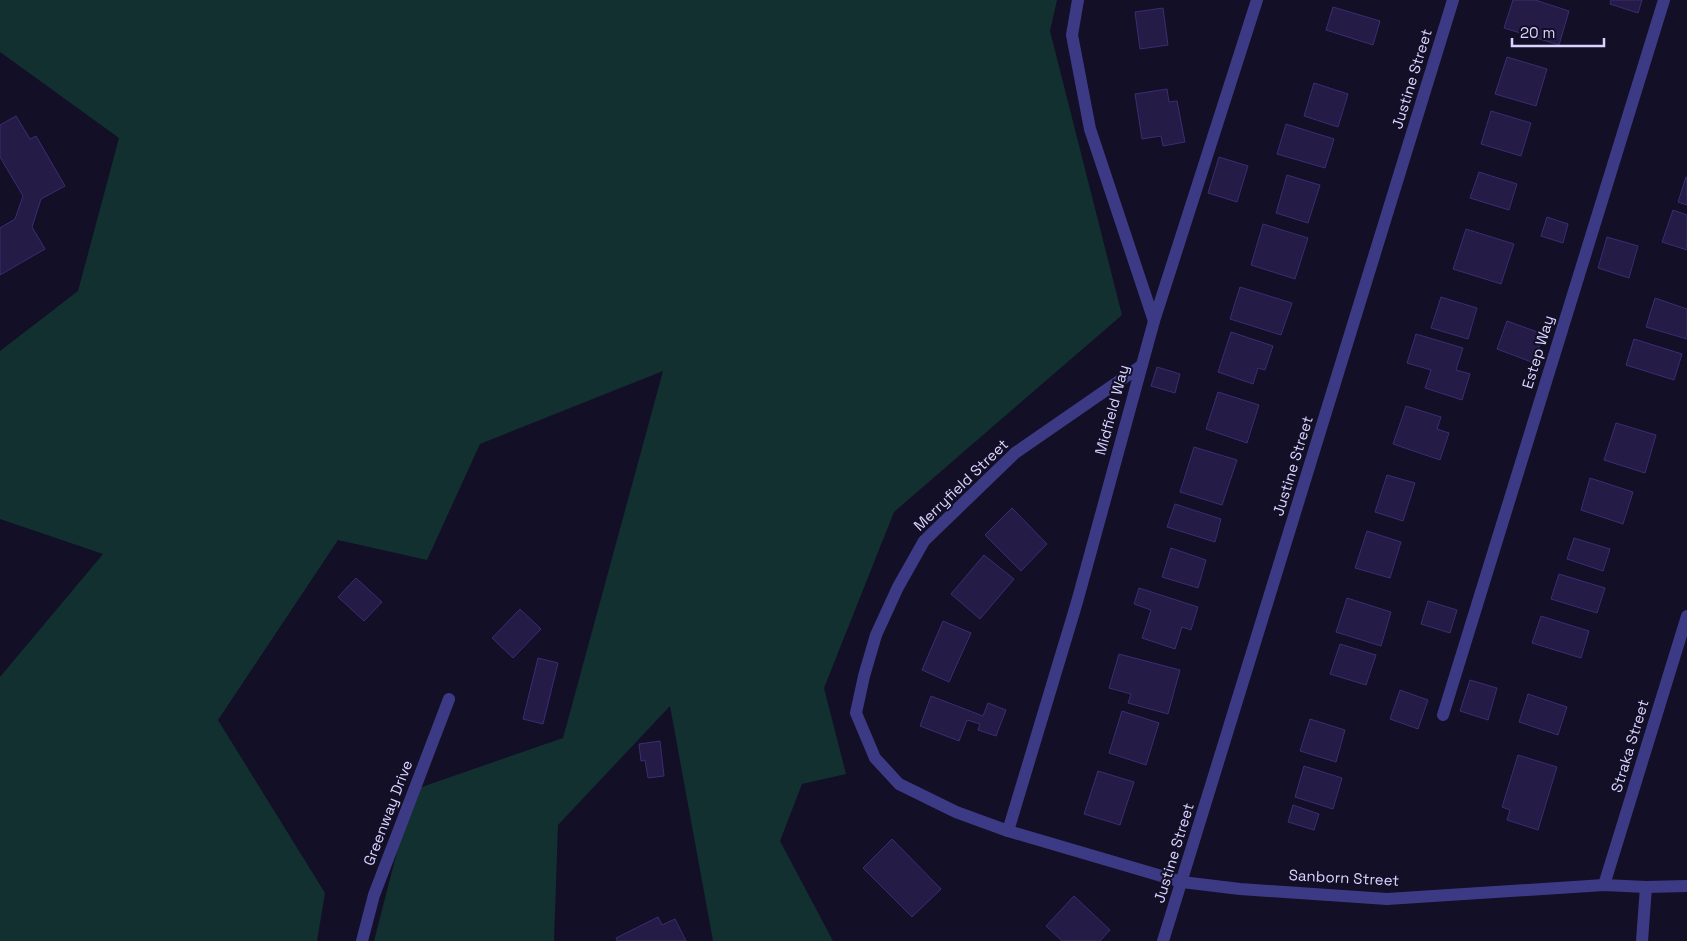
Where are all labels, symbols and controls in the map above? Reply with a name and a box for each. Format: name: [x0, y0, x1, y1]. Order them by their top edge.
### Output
scale bar: [1512, 15, 1604, 47]
text: 20 m: [1520, 23, 1555, 42]
street label: Justine Street: [1387, 26, 1436, 131]
street label: Estep Way: [1517, 313, 1558, 391]
street label: Midfield Way: [1090, 363, 1133, 457]
street label: Justine Street: [1268, 413, 1317, 518]
street label: Merryfield Street: [909, 435, 1012, 535]
street label: Straka Street: [1606, 697, 1653, 795]
street label: Greenway Drive: [359, 757, 416, 868]
street label: Justine Street: [1149, 800, 1198, 905]
street label: Sanborn Street: [1288, 865, 1400, 890]

